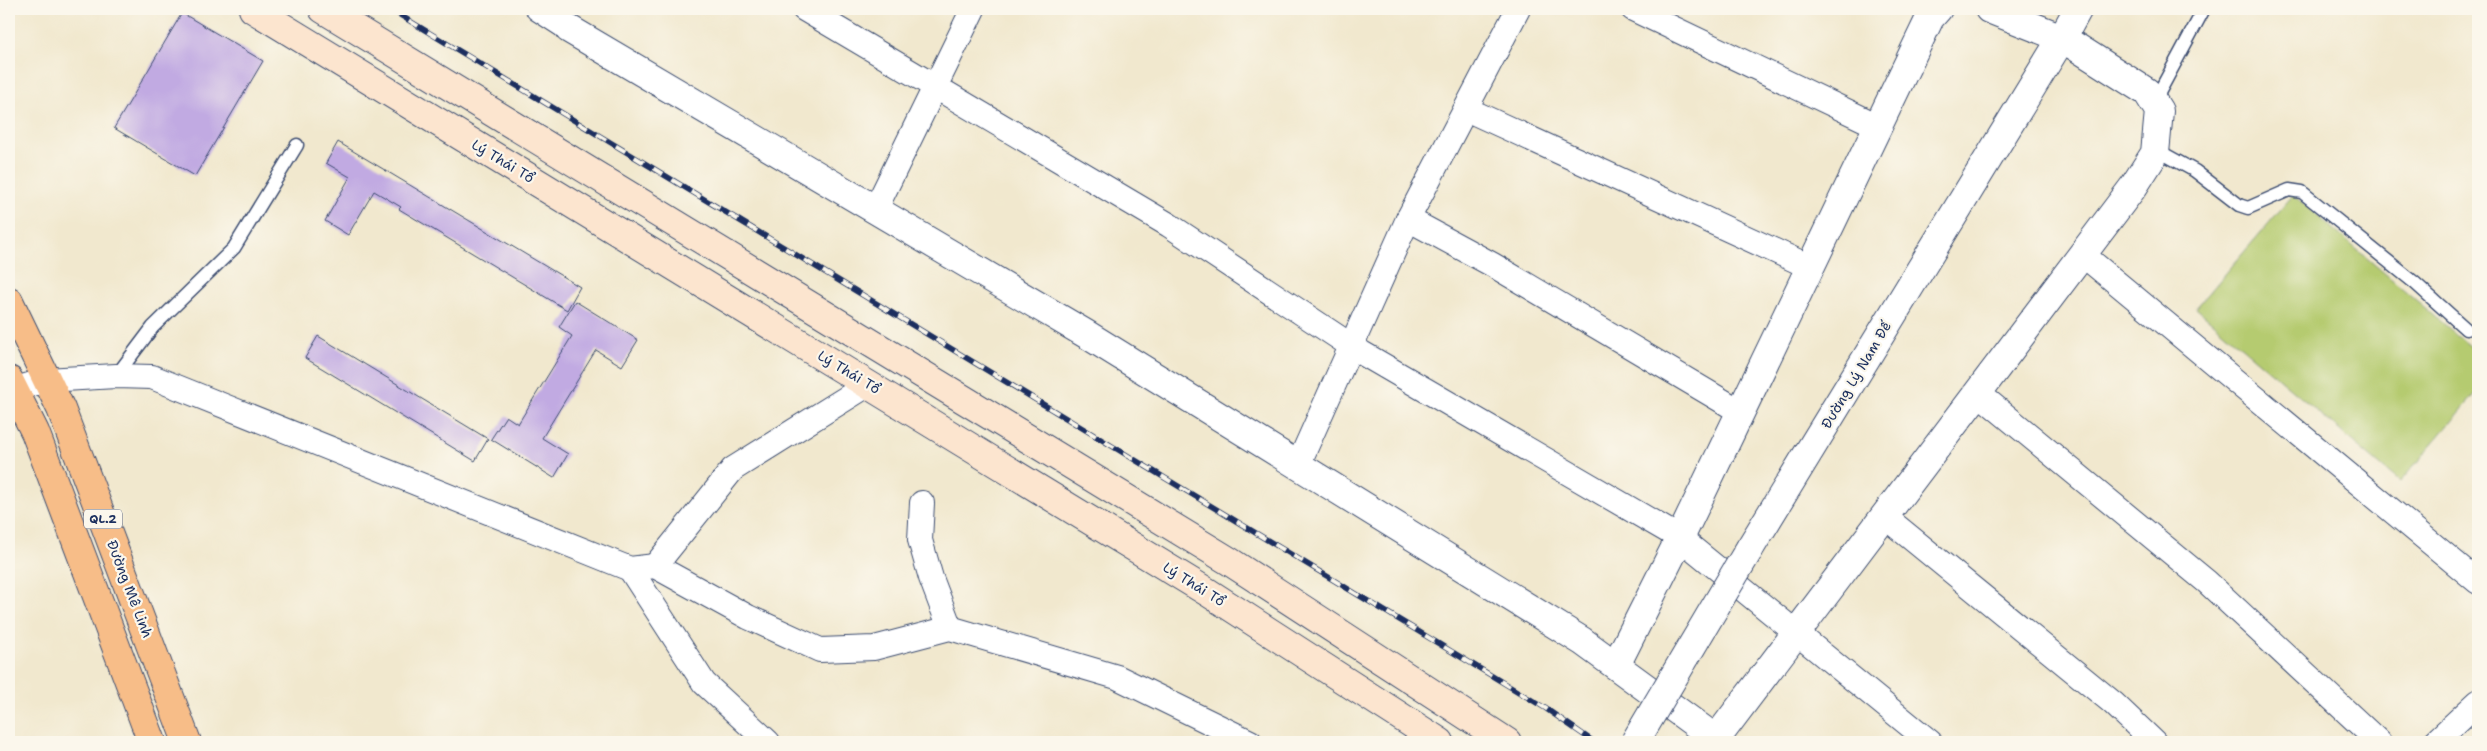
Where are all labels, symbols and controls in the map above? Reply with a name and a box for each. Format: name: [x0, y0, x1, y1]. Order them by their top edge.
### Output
street label: Lý Thái Tổ: [468, 135, 538, 187]
street label: Đường Lý Nam Đế: [1817, 317, 1896, 432]
street label: Lý Thái Tổ: [814, 346, 884, 398]
road number: QL.2: [84, 509, 122, 528]
street label: Đường Mê Linh: [103, 538, 157, 640]
street label: Lý Thái Tổ: [1160, 558, 1229, 610]

